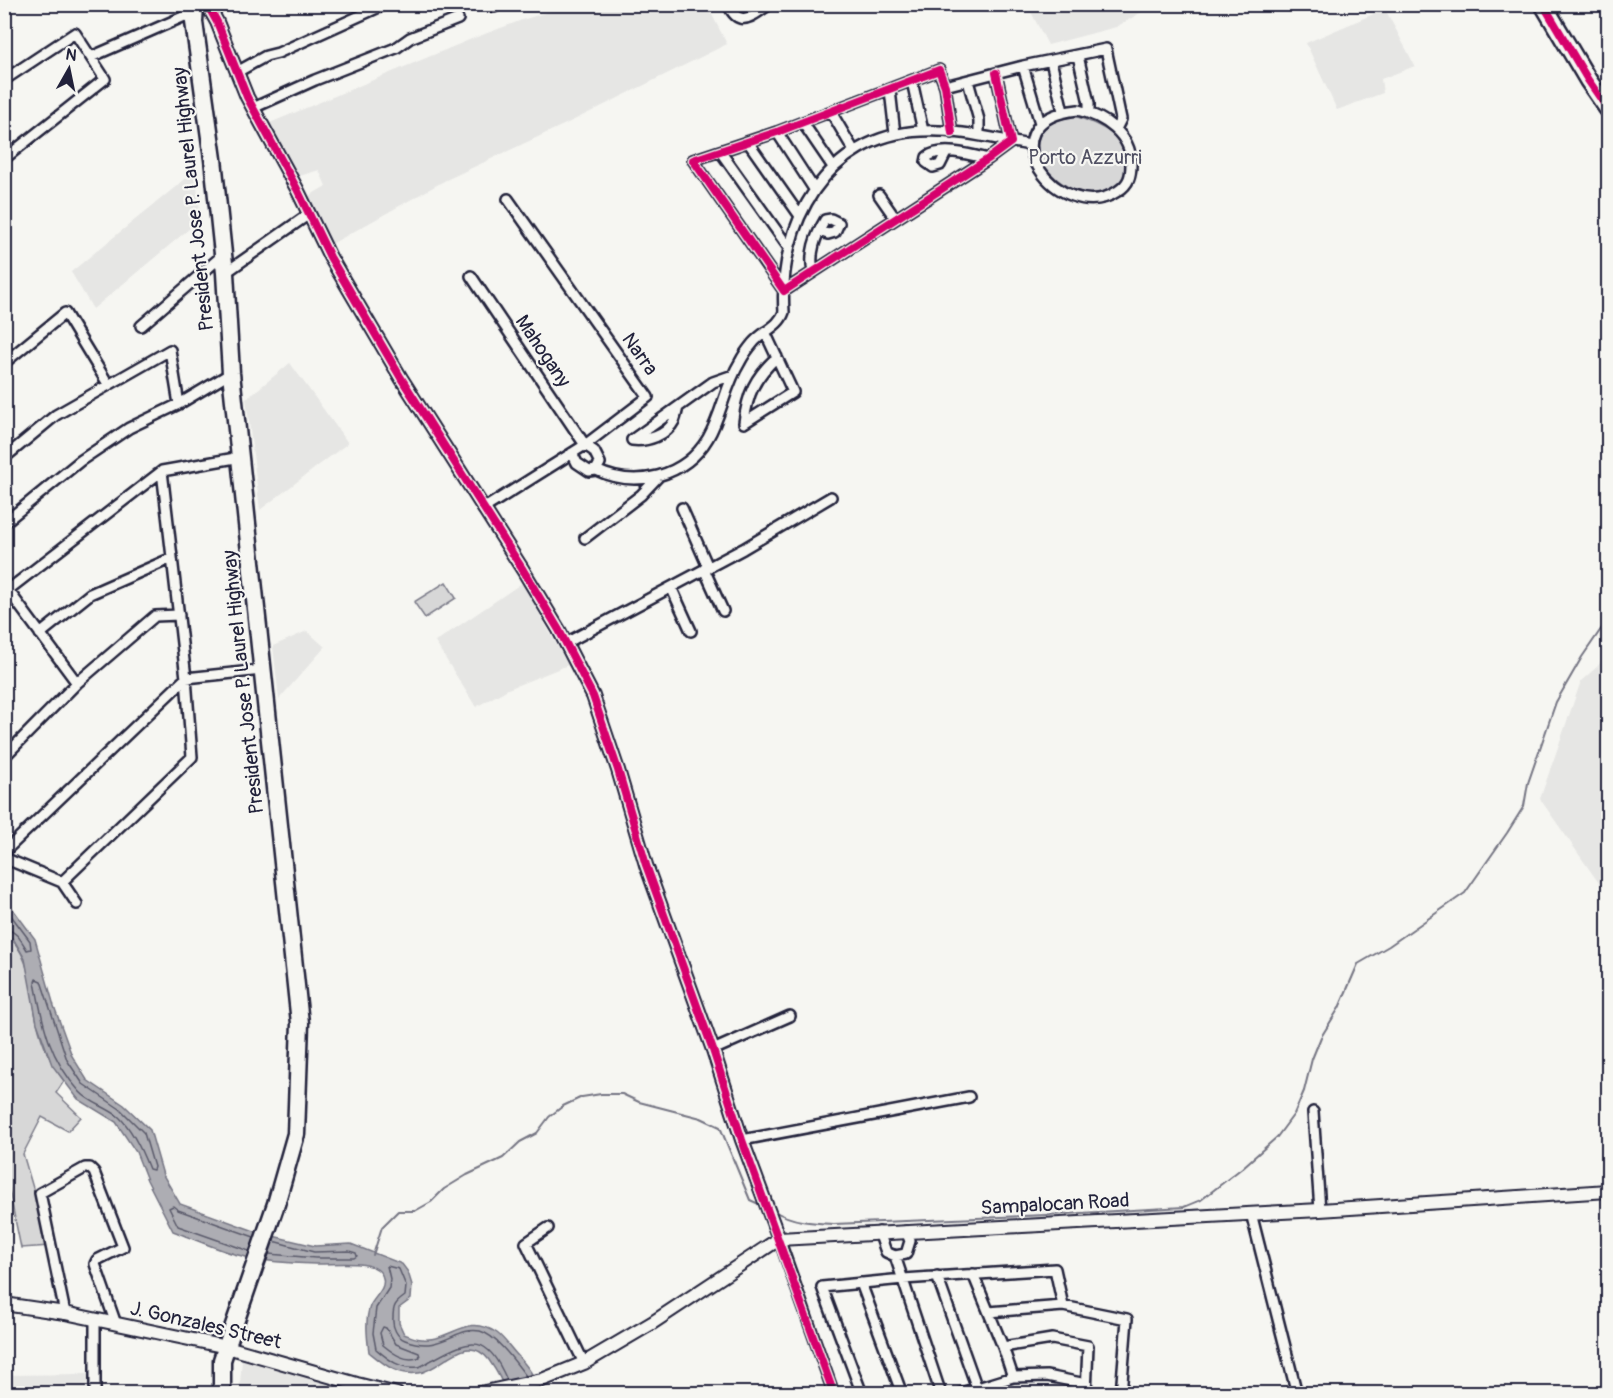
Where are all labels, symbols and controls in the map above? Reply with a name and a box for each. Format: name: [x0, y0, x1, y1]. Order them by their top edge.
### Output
north arrow: [39, 39, 99, 99]
text: N: [64, 44, 78, 66]
street label: President Jose P. Laurel Highway: [167, 65, 219, 332]
park label: Porto Azzurri: [1028, 145, 1142, 170]
street label: Mahogany: [510, 310, 577, 392]
street label: Narra: [616, 328, 664, 380]
street label: President Jose P. Laurel Highway: [217, 548, 269, 815]
street label: Sampalocan Road: [980, 1188, 1130, 1220]
street label: J. Gonzales Street: [128, 1295, 285, 1355]

